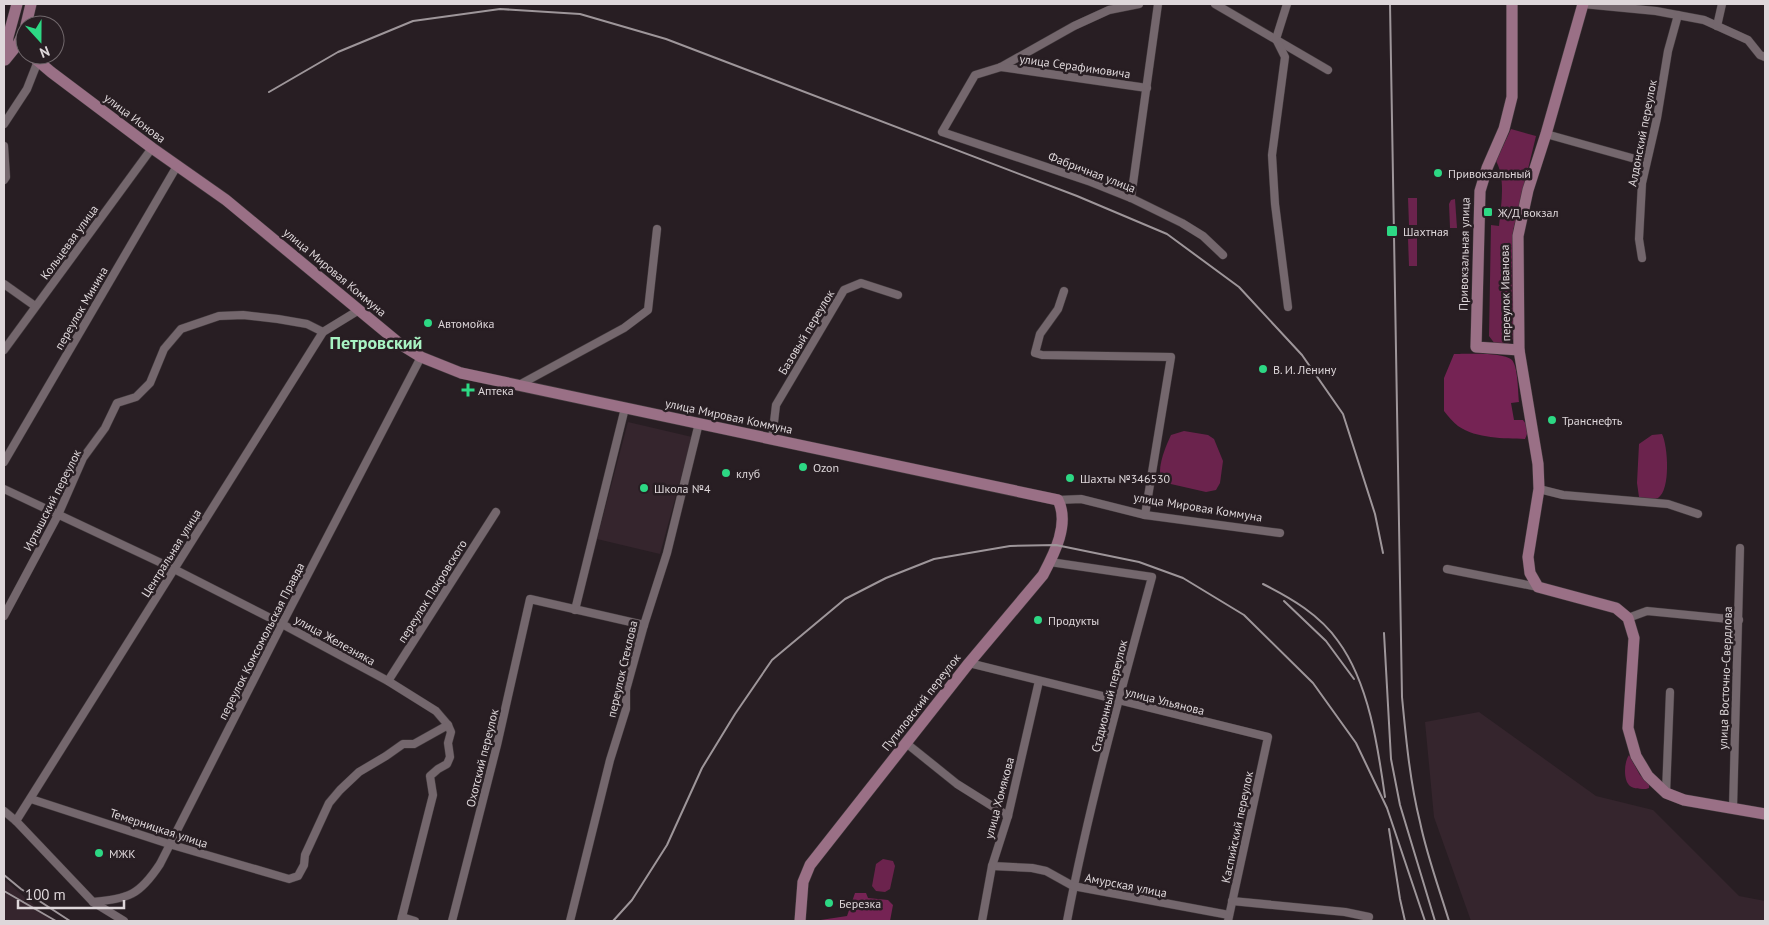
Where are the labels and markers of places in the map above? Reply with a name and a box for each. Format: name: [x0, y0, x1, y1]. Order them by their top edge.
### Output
place label: Привокзальный: [1448, 166, 1531, 181]
marker: Привокзальный: [1432, 167, 1444, 179]
place label: Ж/Д вокзал: [1497, 205, 1559, 220]
marker: Ж/Д вокзал: [1482, 206, 1494, 218]
marker: Шахтная: [1385, 224, 1399, 238]
place label: Шахтная: [1403, 224, 1449, 239]
place label: Автомойка: [438, 316, 494, 331]
marker: Автомойка: [422, 317, 434, 329]
place label: В. И. Ленину: [1273, 362, 1337, 377]
marker: В. И. Ленину: [1257, 363, 1269, 375]
place label: Аптека: [478, 383, 514, 398]
marker: Аптека: [462, 384, 474, 396]
place label: Транснефть: [1562, 413, 1623, 428]
marker: Транснефть: [1546, 414, 1558, 426]
place label: Ozon: [813, 460, 839, 475]
marker: Ozon: [797, 461, 809, 473]
place label: клуб: [736, 466, 760, 481]
marker: клуб: [720, 467, 732, 479]
place label: Шахты №346530: [1080, 471, 1171, 486]
marker: Шахты №346530: [1064, 472, 1076, 484]
place label: Школа №4: [654, 481, 711, 496]
marker: Школа №4: [638, 482, 650, 494]
place label: Продукты: [1048, 613, 1099, 628]
marker: Продукты: [1032, 614, 1044, 626]
place label: МЖК: [109, 846, 135, 861]
marker: МЖК: [93, 847, 105, 859]
place label: Березка: [839, 896, 881, 911]
marker: Березка: [823, 897, 835, 909]

